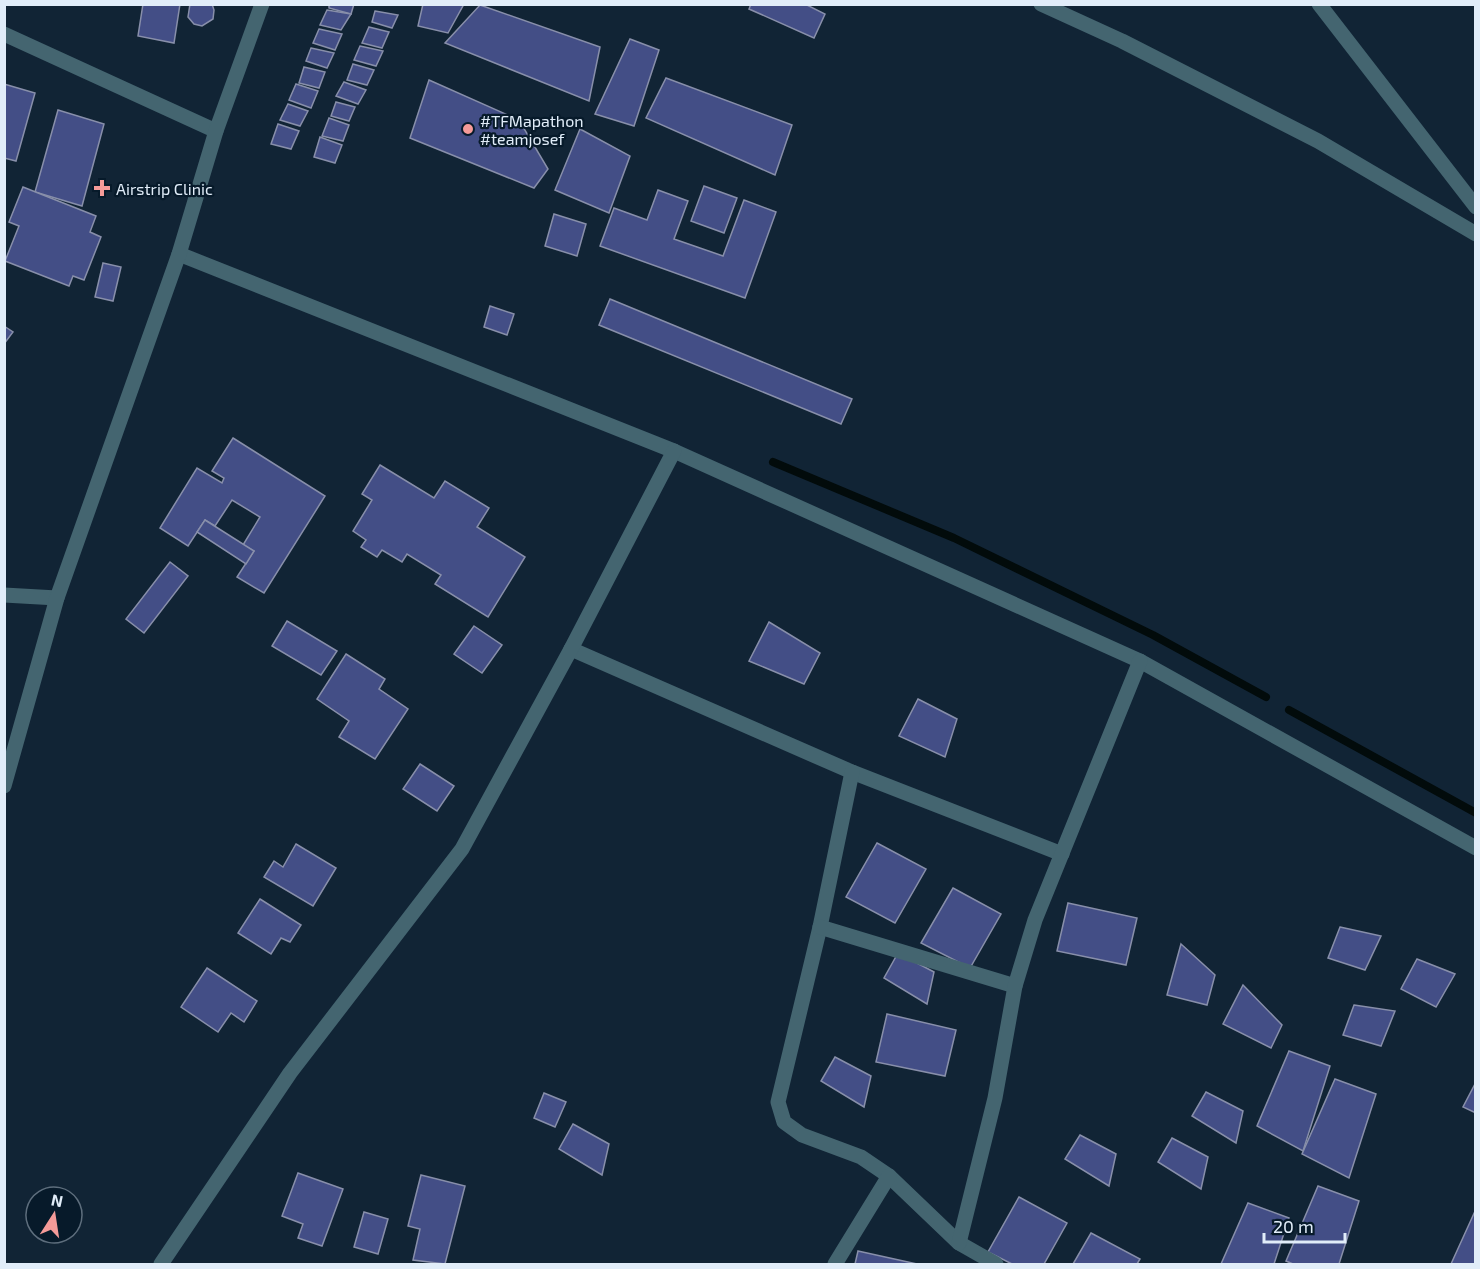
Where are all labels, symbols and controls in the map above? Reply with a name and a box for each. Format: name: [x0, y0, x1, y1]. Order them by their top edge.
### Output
place label: #TFMapathon #teamjosef: [480, 111, 584, 149]
marker: #TFMapathon #teamjosef: [461, 122, 475, 136]
marker: Airstrip Clinic: [93, 179, 111, 197]
place label: Airstrip Clinic: [116, 179, 213, 198]
north arrow: [24, 1185, 84, 1245]
text: N: [50, 1189, 65, 1210]
scale bar: [1264, 1206, 1345, 1244]
text: 20 m: [1273, 1215, 1314, 1237]

